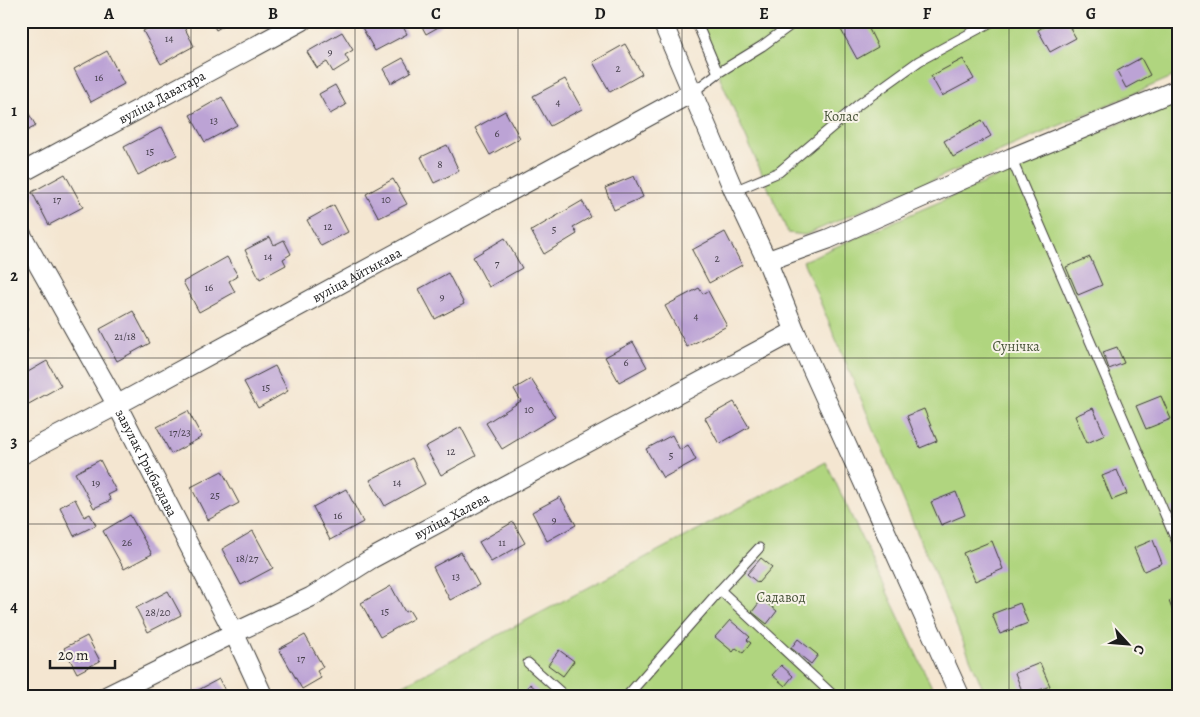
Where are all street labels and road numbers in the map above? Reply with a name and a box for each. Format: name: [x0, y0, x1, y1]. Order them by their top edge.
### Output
street label: вуліца Даватара: [115, 65, 209, 128]
street label: вуліца Айтыкава: [309, 242, 405, 307]
street label: завулак Грыбаедава: [111, 406, 182, 520]
street label: вуліца Халева: [410, 488, 493, 544]

